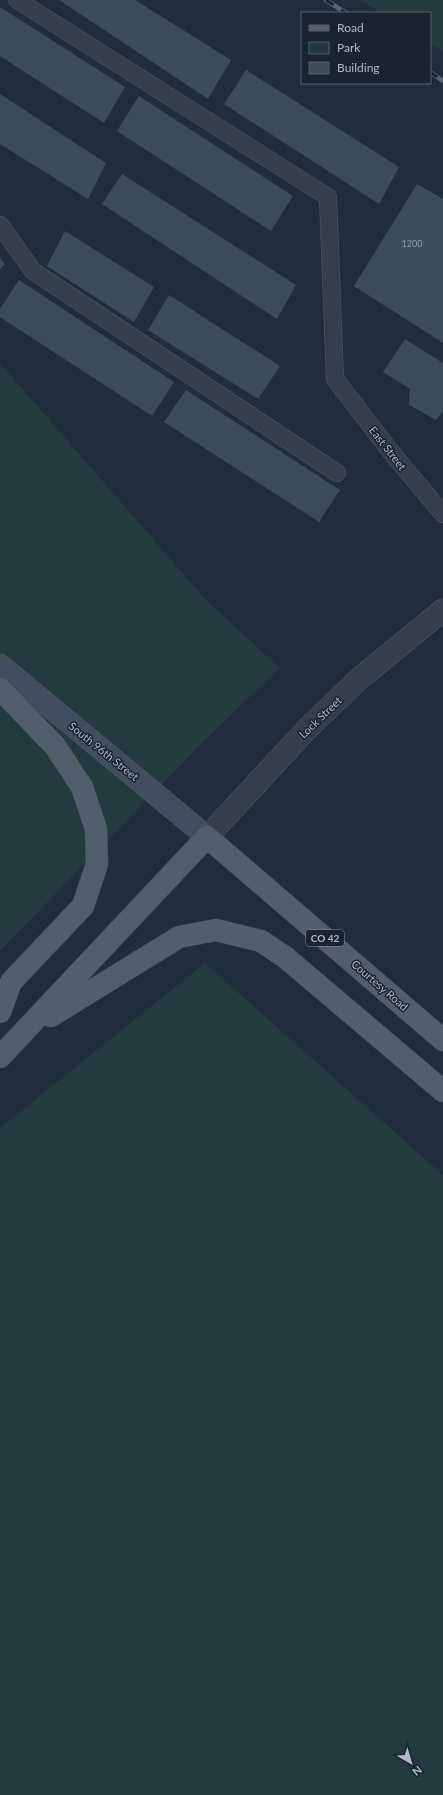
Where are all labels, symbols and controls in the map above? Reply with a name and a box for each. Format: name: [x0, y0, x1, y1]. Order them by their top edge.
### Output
legend: [301, 12, 431, 84]
text: Road: [337, 20, 364, 35]
text: Park: [337, 40, 361, 55]
text: Building: [337, 60, 380, 75]
house number: 1200: [402, 238, 422, 249]
street label: East Street: [367, 423, 409, 473]
street label: Lock Street: [296, 693, 344, 740]
street label: South 96th Street: [67, 719, 141, 783]
road number: CO 42: [306, 930, 344, 946]
street label: Courtesy Road: [349, 957, 411, 1013]
north arrow: [391, 1743, 431, 1783]
text: N: [410, 1764, 425, 1779]

